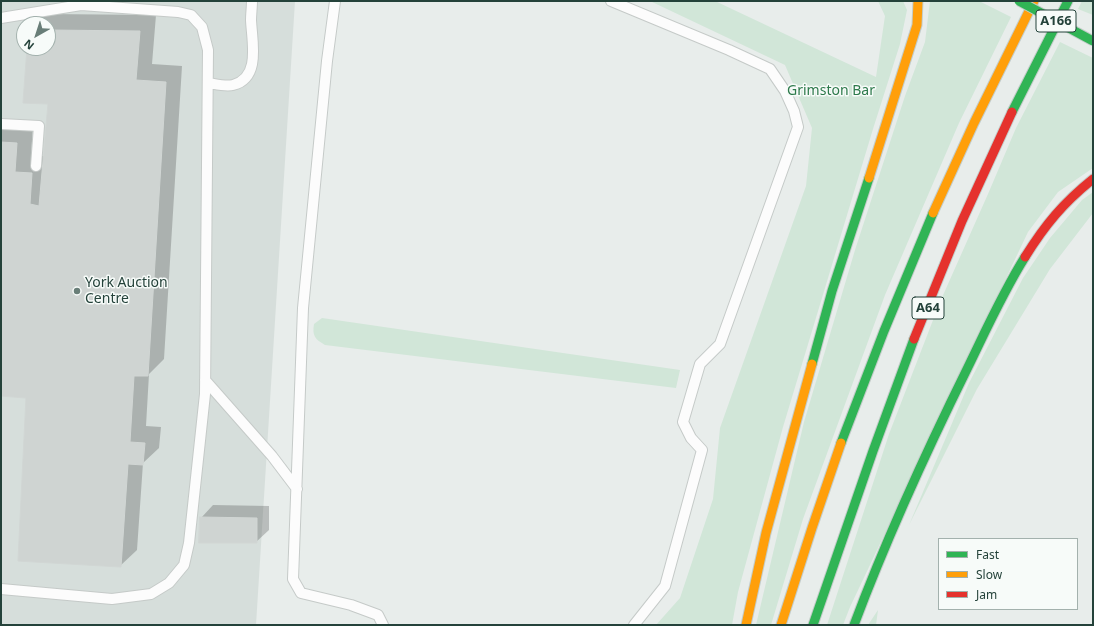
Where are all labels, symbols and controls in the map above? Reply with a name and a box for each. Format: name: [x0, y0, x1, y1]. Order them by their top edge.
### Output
road number: A166: [1036, 10, 1076, 32]
north arrow: [16, 16, 56, 56]
text: N: [21, 36, 37, 54]
park label: Grimston Bar: [787, 83, 875, 99]
place label: York Auction Centre: [85, 275, 168, 308]
marker: York Auction Centre: [72, 286, 82, 296]
road number: A64: [912, 297, 944, 319]
legend: [938, 538, 1078, 610]
text: Fast: [976, 546, 999, 563]
text: Slow: [976, 566, 1002, 583]
text: Jam: [976, 586, 997, 603]

